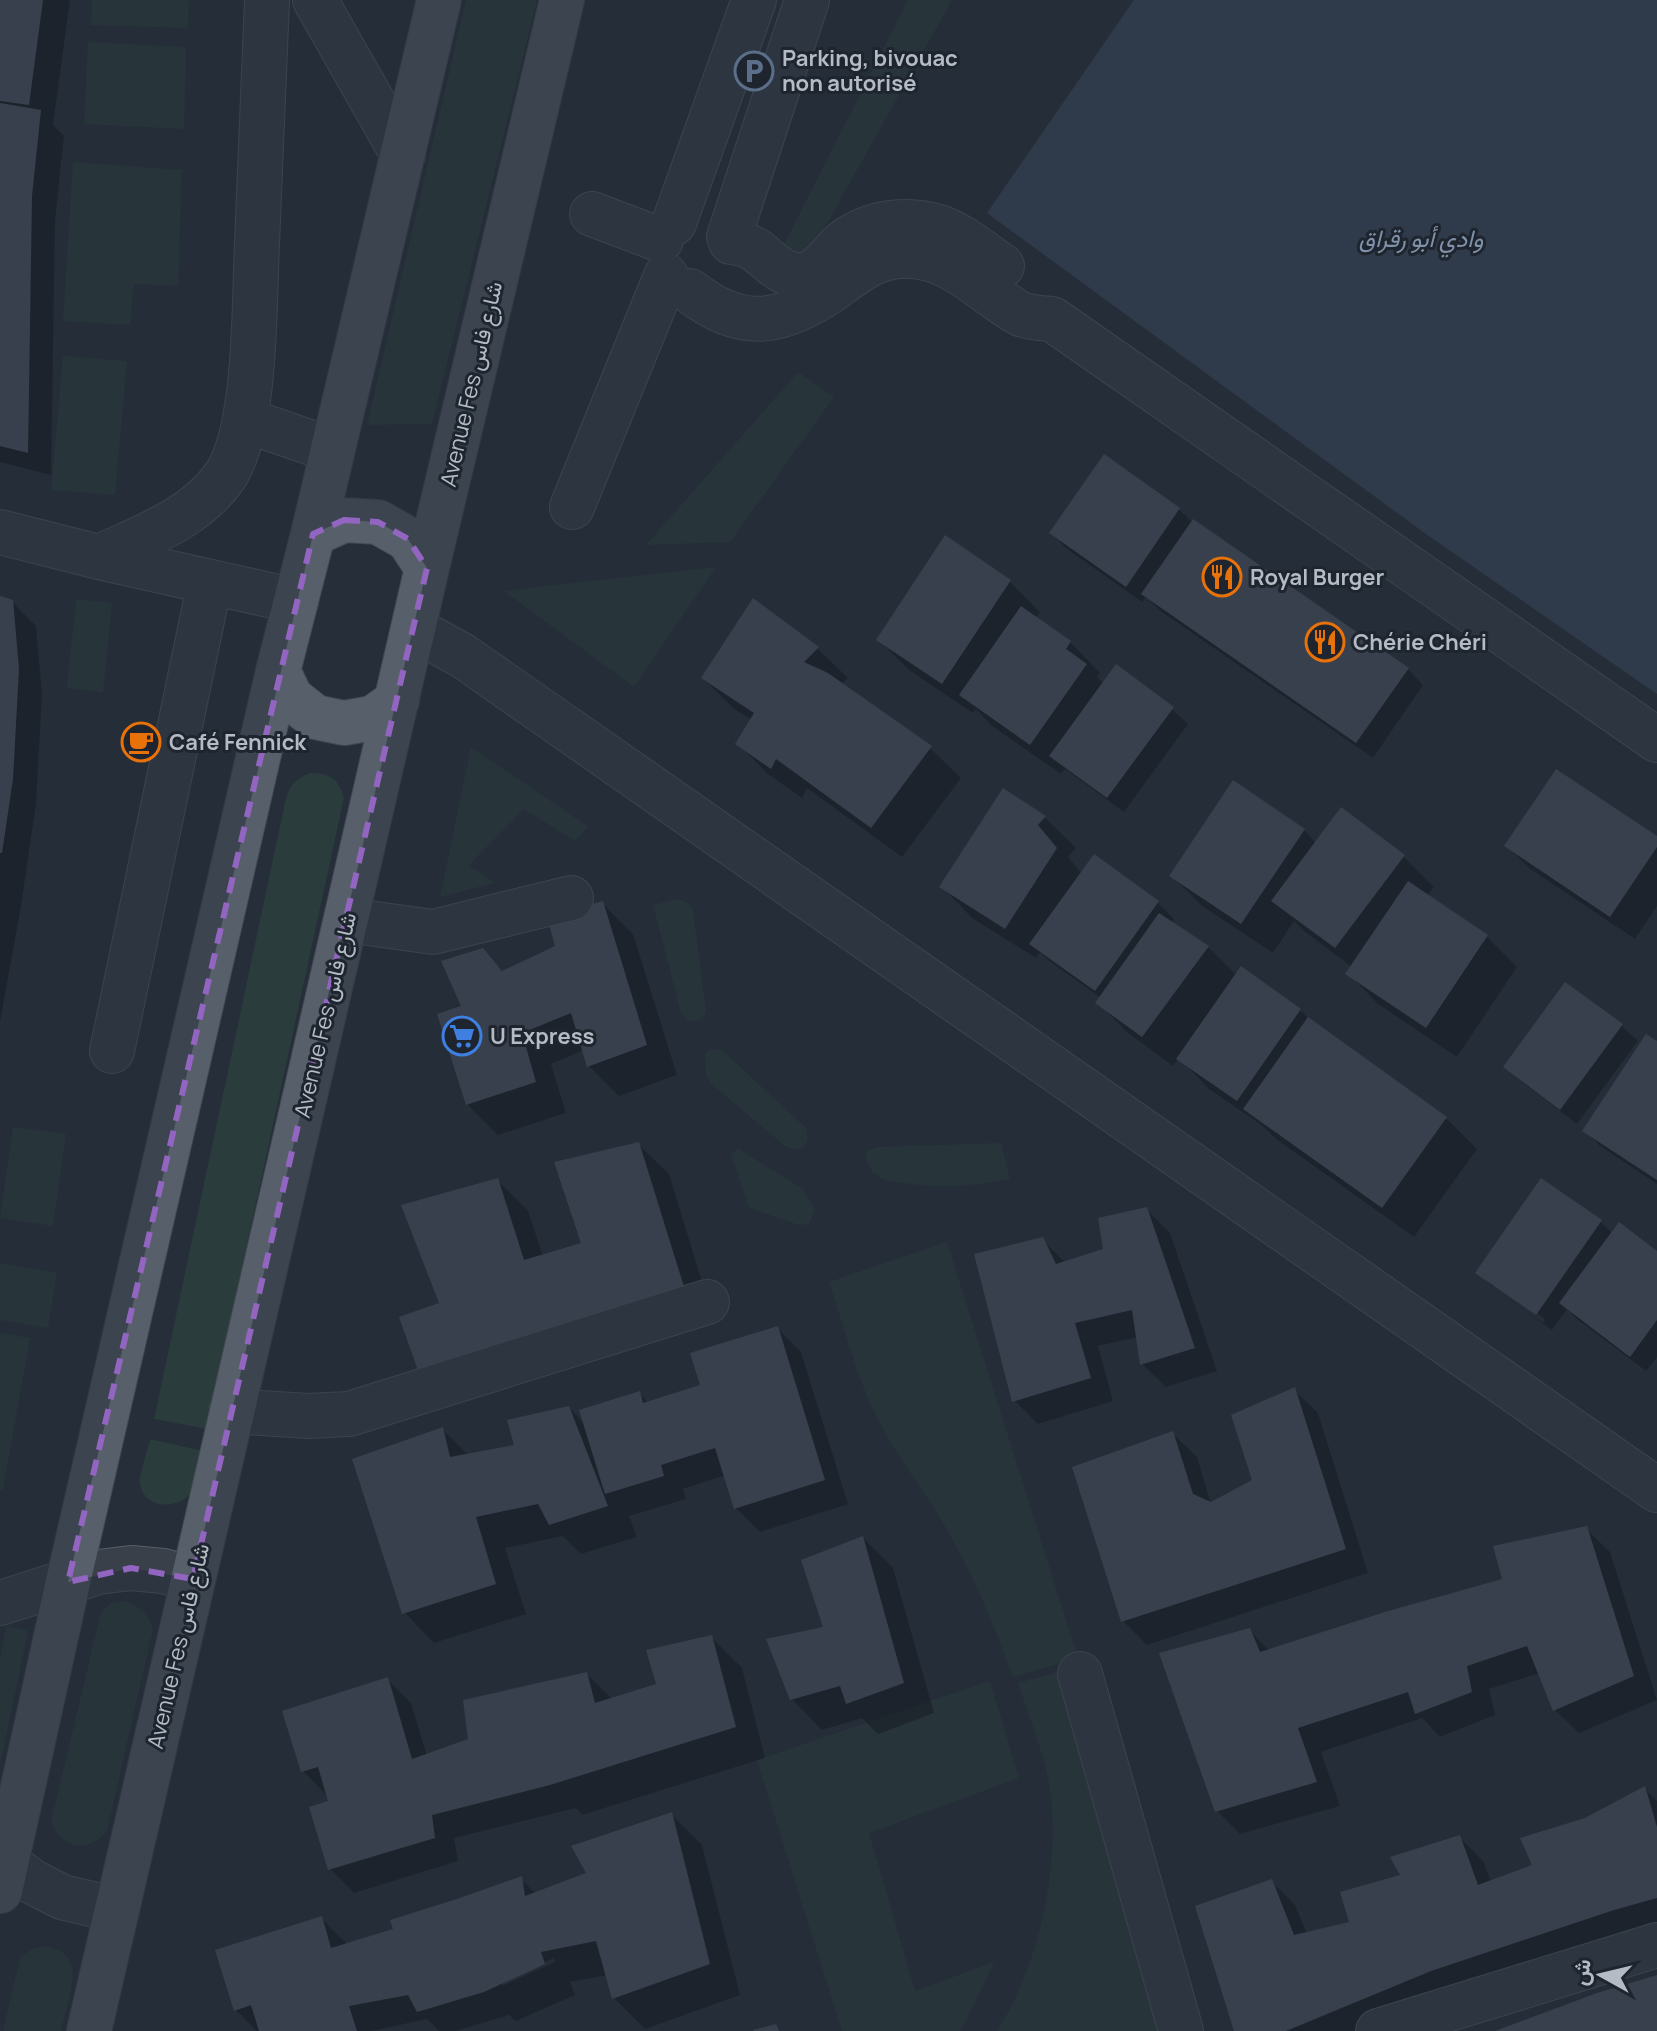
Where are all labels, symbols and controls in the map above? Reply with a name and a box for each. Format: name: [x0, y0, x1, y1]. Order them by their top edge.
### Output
place label: Parking, bivouac non autorisé: [782, 43, 958, 98]
parking icon: Parking, bivouac non autorisé: [733, 50, 775, 92]
water label: وادي أبو رقراق: [1359, 221, 1484, 258]
street label: Avenue Fes شارع فاس: [433, 278, 509, 490]
restaurant icon: Royal Burger: [1201, 556, 1243, 598]
place label: Royal Burger: [1250, 562, 1385, 592]
restaurant icon: Chérie Chéri: [1304, 621, 1346, 663]
place label: Chérie Chéri: [1353, 627, 1487, 657]
cafe icon: Café Fennick: [120, 721, 162, 763]
place label: Café Fennick: [169, 727, 307, 757]
street label: Avenue Fes شارع فاس: [287, 909, 363, 1121]
supermarket icon: U Express: [441, 1015, 483, 1057]
place label: U Express: [490, 1021, 595, 1051]
street label: Avenue Fes شارع فاس: [140, 1540, 216, 1752]
north arrow: [1561, 1935, 1641, 2015]
text: ش: [1565, 1957, 1598, 1987]

